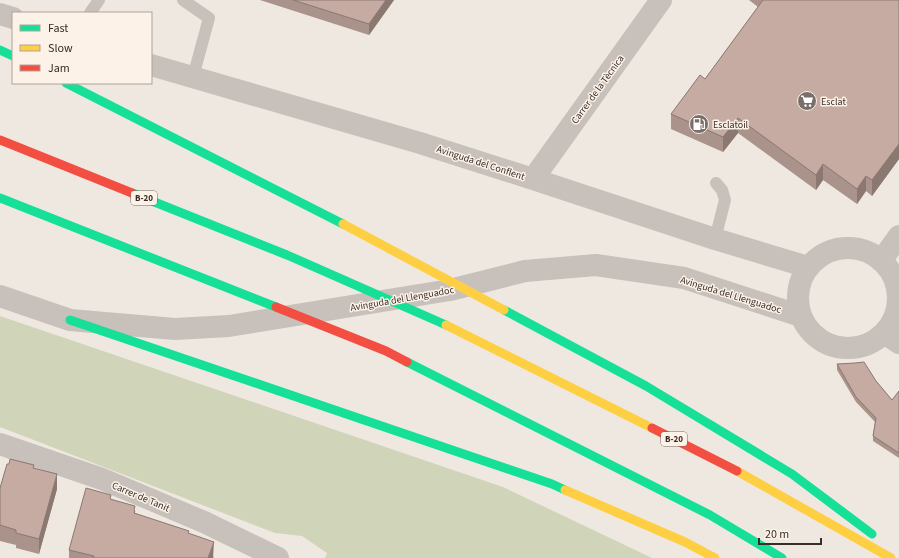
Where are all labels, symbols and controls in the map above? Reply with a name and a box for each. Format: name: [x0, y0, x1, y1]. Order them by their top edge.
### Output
legend: [12, 12, 152, 84]
text: Fast: [48, 20, 68, 37]
text: Slow: [48, 40, 73, 57]
street label: Carrer de la Tècnica: [568, 52, 628, 127]
text: Jam: [48, 60, 70, 77]
supermarket icon: Esclat: [796, 90, 818, 112]
place label: Esclat: [821, 95, 846, 109]
fuel station icon: Esclatoil: [688, 113, 710, 135]
place label: Esclatoil: [713, 118, 749, 132]
street label: Avinguda del Conflent: [435, 142, 527, 184]
road number: B-20: [131, 191, 157, 205]
street label: Avinguda del Llenguadoc: [678, 273, 783, 317]
street label: Avinguda del Llenguadoc: [349, 283, 456, 315]
road number: B-20: [661, 432, 687, 446]
street label: Carrer de Tanit: [110, 478, 172, 516]
scale bar: [759, 520, 821, 546]
text: 20 m: [765, 526, 789, 543]

